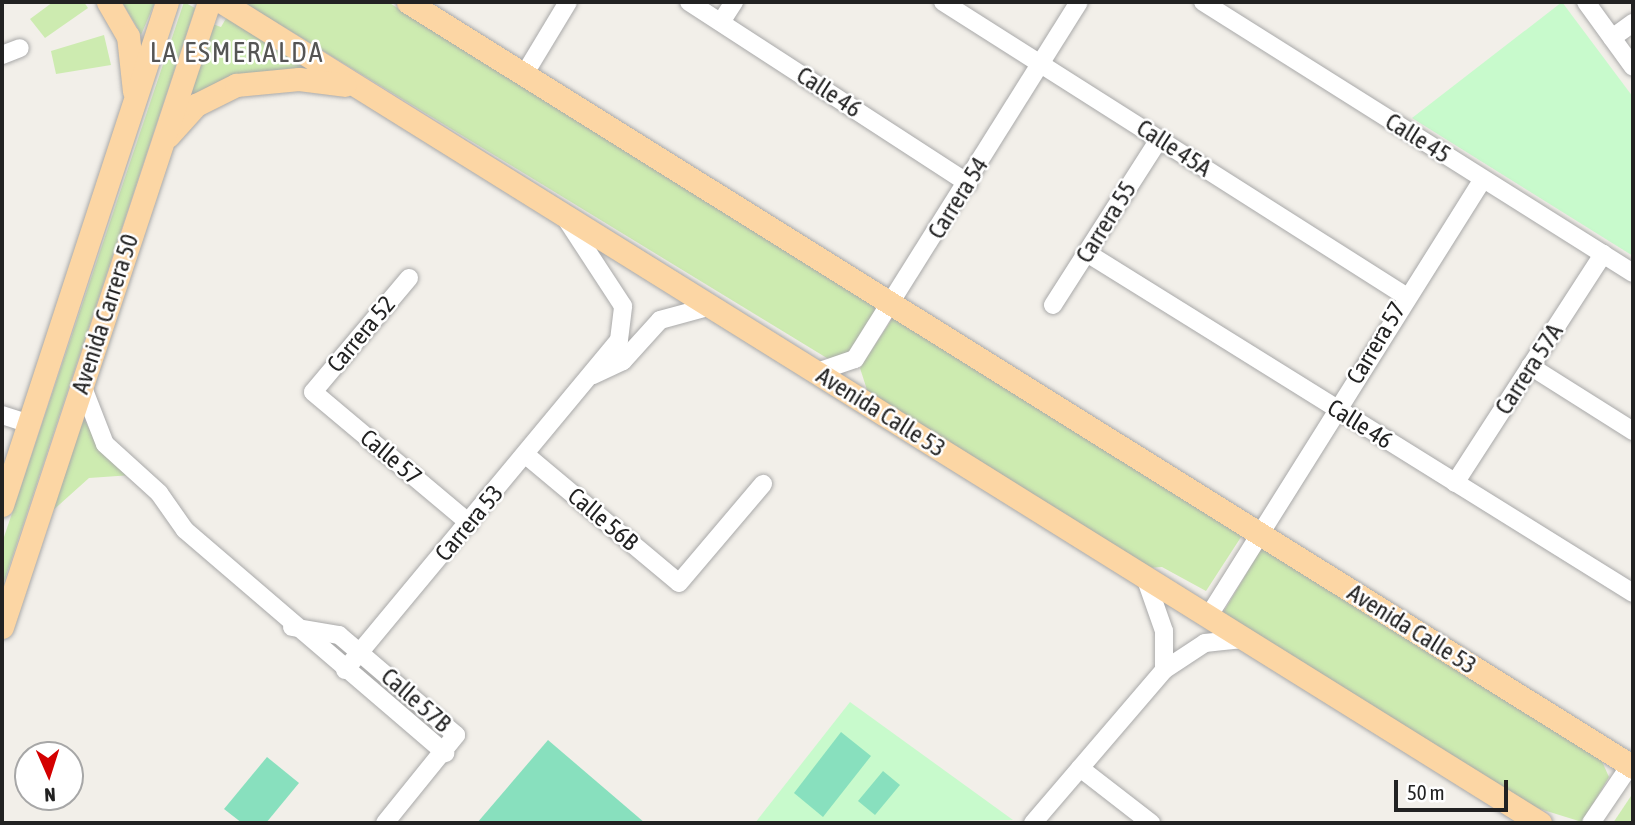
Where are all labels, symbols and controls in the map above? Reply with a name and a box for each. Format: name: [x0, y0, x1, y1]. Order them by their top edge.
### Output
district label: LA ESMERALDA: [151, 35, 323, 69]
street label: Calle 46: [791, 61, 867, 123]
street label: Calle 45: [1380, 107, 1456, 169]
street label: Calle 45A: [1131, 113, 1217, 183]
street label: Carrera 54: [922, 152, 994, 244]
street label: Carrera 55: [1070, 176, 1142, 268]
street label: Avenida Carrera 50: [66, 231, 144, 397]
street label: Carrera 52: [321, 290, 401, 378]
street label: Carrera 57: [1340, 297, 1412, 389]
street label: Carrera 57A: [1489, 318, 1569, 420]
street label: Avenida Calle 53: [811, 361, 951, 463]
street label: Calle 46: [1322, 393, 1398, 455]
street label: Calle 57: [354, 423, 428, 491]
street label: Carrera 53: [429, 479, 509, 567]
street label: Calle 56B: [562, 481, 644, 557]
street label: Avenida Calle 53: [1342, 578, 1482, 680]
street label: Calle 57B: [375, 662, 457, 738]
north arrow: [14, 741, 84, 811]
scale bar: [1397, 766, 1511, 810]
text: 50 m: [1407, 780, 1445, 804]
text: N: [44, 784, 56, 806]

